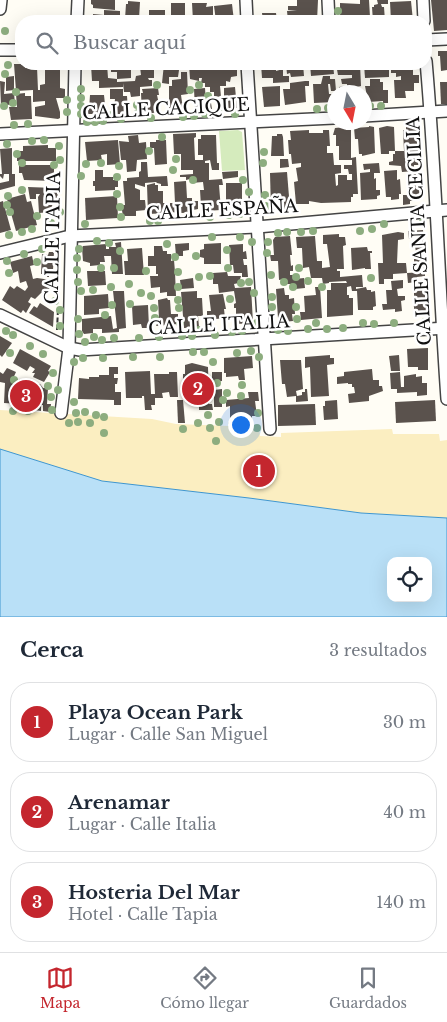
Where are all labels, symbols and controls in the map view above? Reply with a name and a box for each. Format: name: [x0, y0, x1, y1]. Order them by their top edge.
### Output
search box: [15, 15, 432, 70]
icon: search: [33, 29, 61, 57]
text: Buscar aquí: [73, 31, 186, 54]
north arrow: [327, 85, 372, 130]
street label: CALLE CACIQUE: [82, 94, 250, 124]
street label: CALLE SANTA CECILIA: [402, 115, 436, 346]
street label: CALLE TAPIA: [41, 170, 65, 305]
street label: CALLE ESPAÑA: [145, 193, 300, 225]
street label: CALLE ITALIA: [148, 310, 291, 340]
pin: 2: [182, 370, 214, 408]
pin: 3: [10, 377, 42, 415]
your location: [228, 412, 254, 438]
pin: 1: [243, 452, 275, 490]
map controls: [387, 557, 432, 602]
button: locate: [387, 557, 432, 602]
text: Cerca: [20, 637, 84, 663]
text: 3 resultados: [329, 640, 427, 660]
text: Playa Ocean Park: [68, 701, 243, 724]
text: 1: [34, 712, 40, 732]
text: 30 m: [383, 712, 426, 732]
text: Lugar · Calle San Miguel: [68, 724, 268, 744]
text: Arenamar: [68, 791, 170, 814]
text: 2: [32, 802, 42, 822]
text: 40 m: [383, 802, 426, 822]
text: Lugar · Calle Italia: [68, 814, 216, 834]
text: Hosteria Del Mar: [68, 881, 240, 904]
text: 3: [32, 892, 42, 912]
text: 140 m: [376, 892, 426, 912]
text: Hotel · Calle Tapia: [68, 904, 218, 924]
tab: Mapa: [40, 964, 80, 1012]
tab: Cómo llegar: [160, 964, 249, 1012]
tab: Guardados: [329, 964, 407, 1012]

